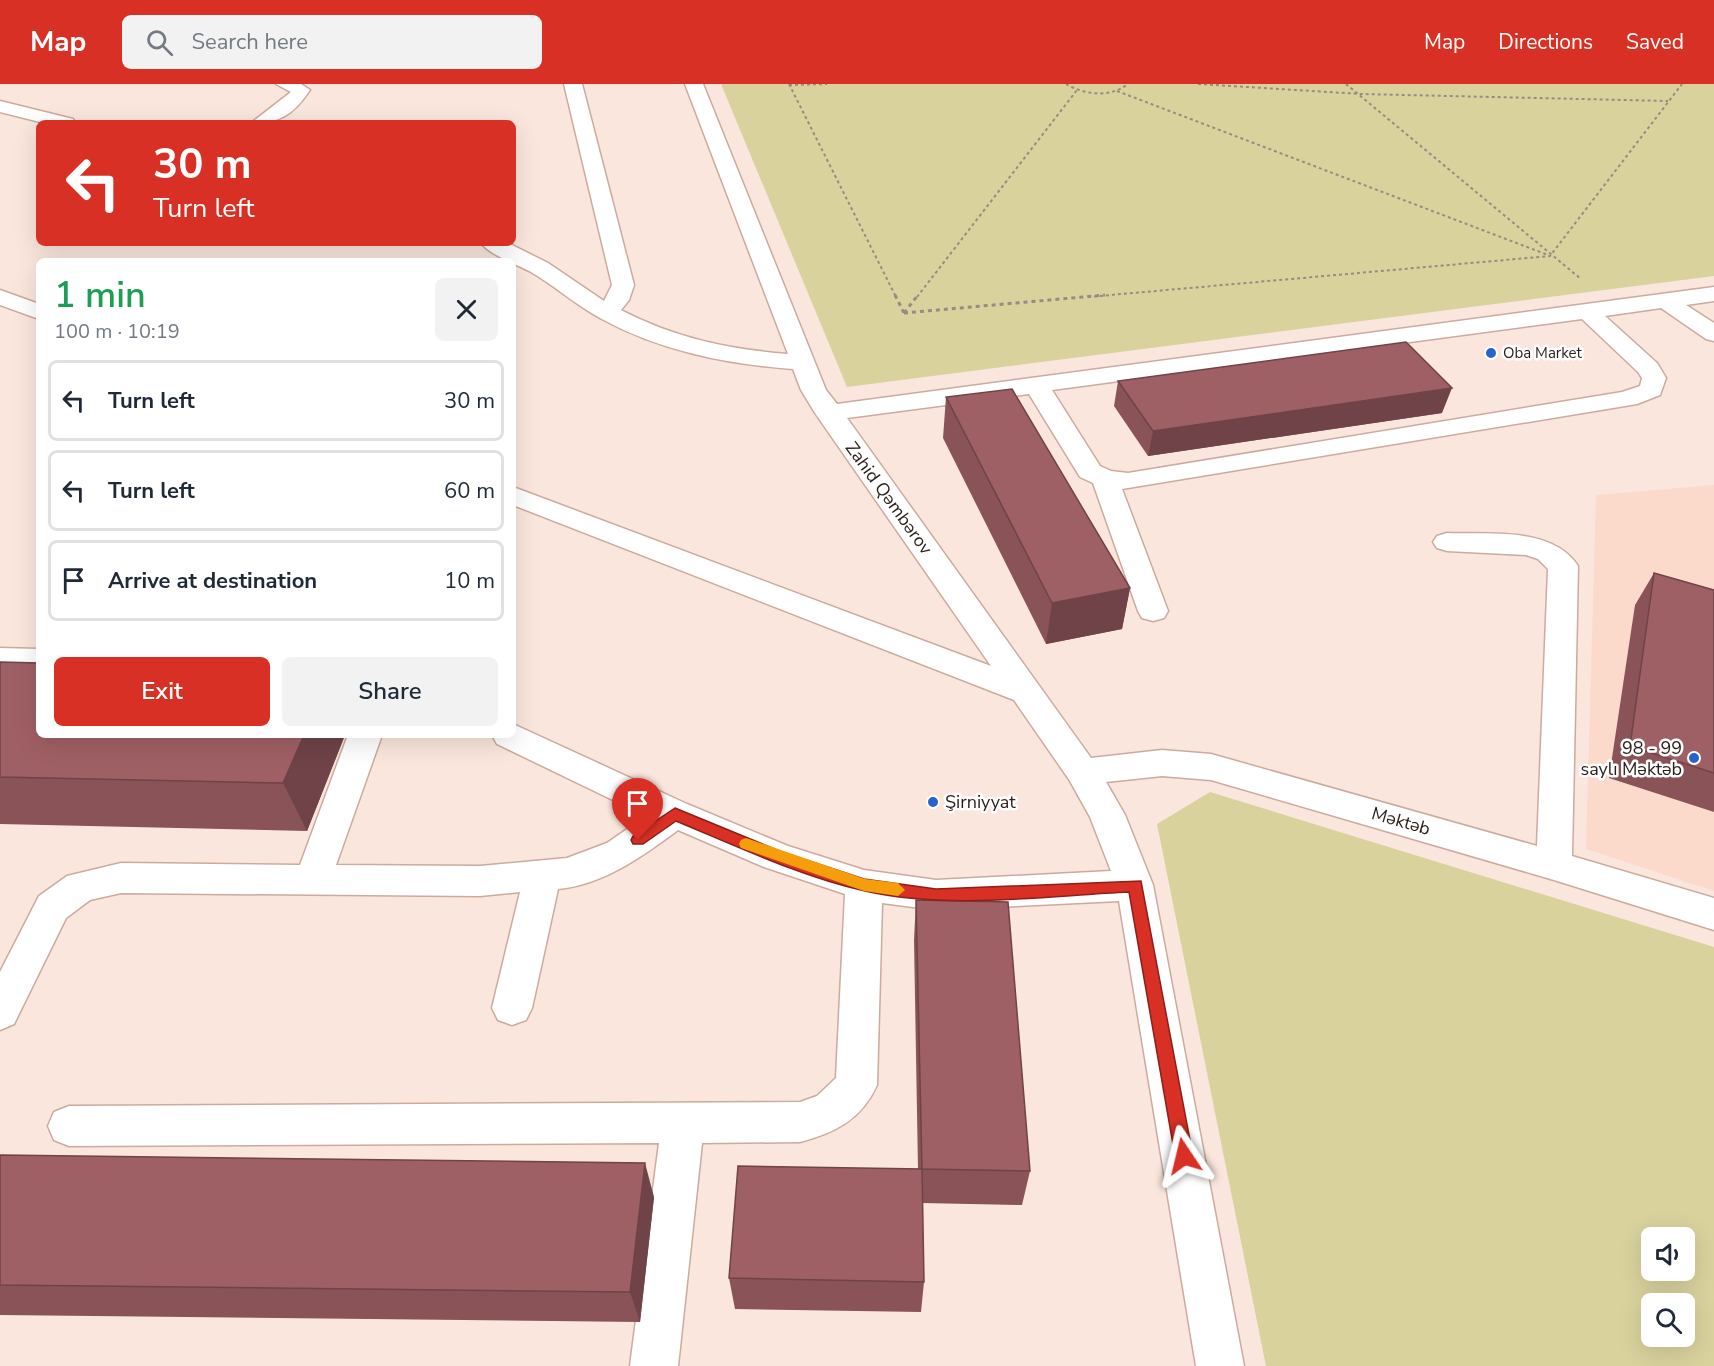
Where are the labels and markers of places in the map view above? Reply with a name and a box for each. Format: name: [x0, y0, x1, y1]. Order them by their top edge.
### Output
place label: Oba Market: [1503, 343, 1582, 363]
marker: Oba Market: [1484, 346, 1498, 360]
place label: 98 - 99 saylı Məktəb: [1580, 736, 1682, 781]
marker: 98 - 99 saylı Məktəb: [1687, 751, 1701, 765]
pin: [612, 778, 663, 840]
place label: Şirniyyat: [945, 790, 1016, 814]
marker: Şirniyyat: [926, 795, 940, 809]

